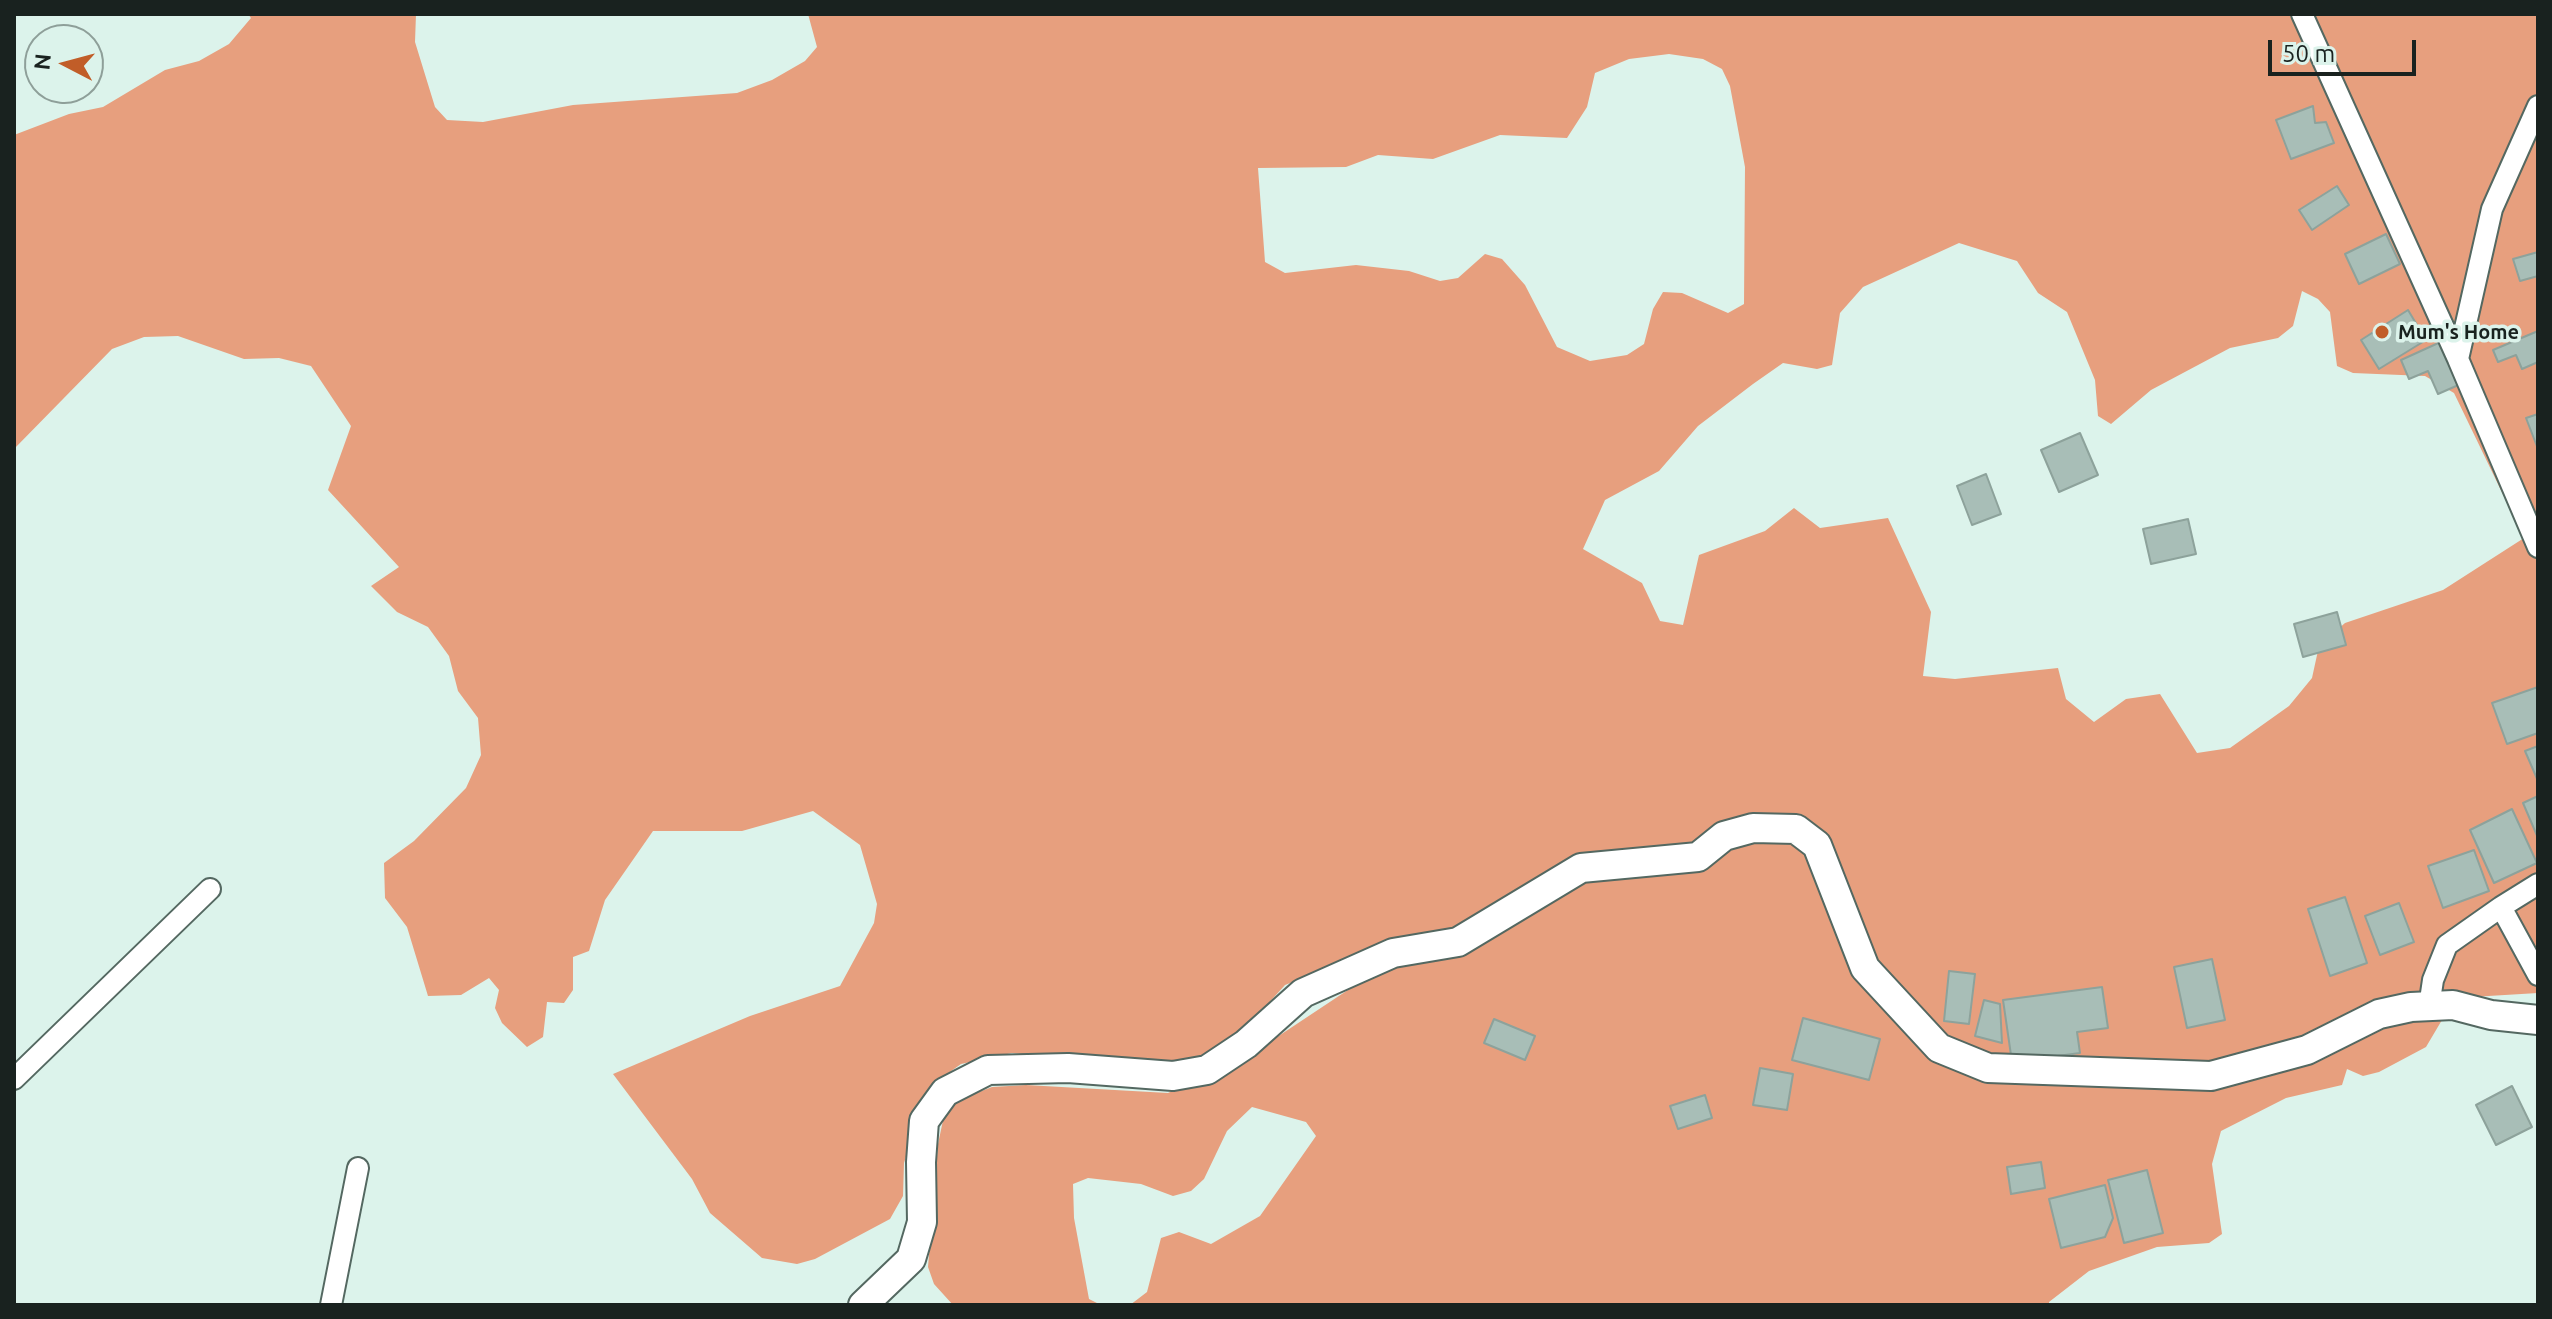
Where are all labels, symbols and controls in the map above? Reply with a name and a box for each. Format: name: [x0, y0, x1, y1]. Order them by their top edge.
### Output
north arrow: [24, 24, 104, 104]
scale bar: [2272, 24, 2420, 74]
text: 50 m: [2282, 40, 2335, 67]
text: N: [28, 52, 55, 71]
place label: Mum's Home: [2398, 320, 2519, 344]
marker: Mum's Home: [2373, 323, 2391, 341]

